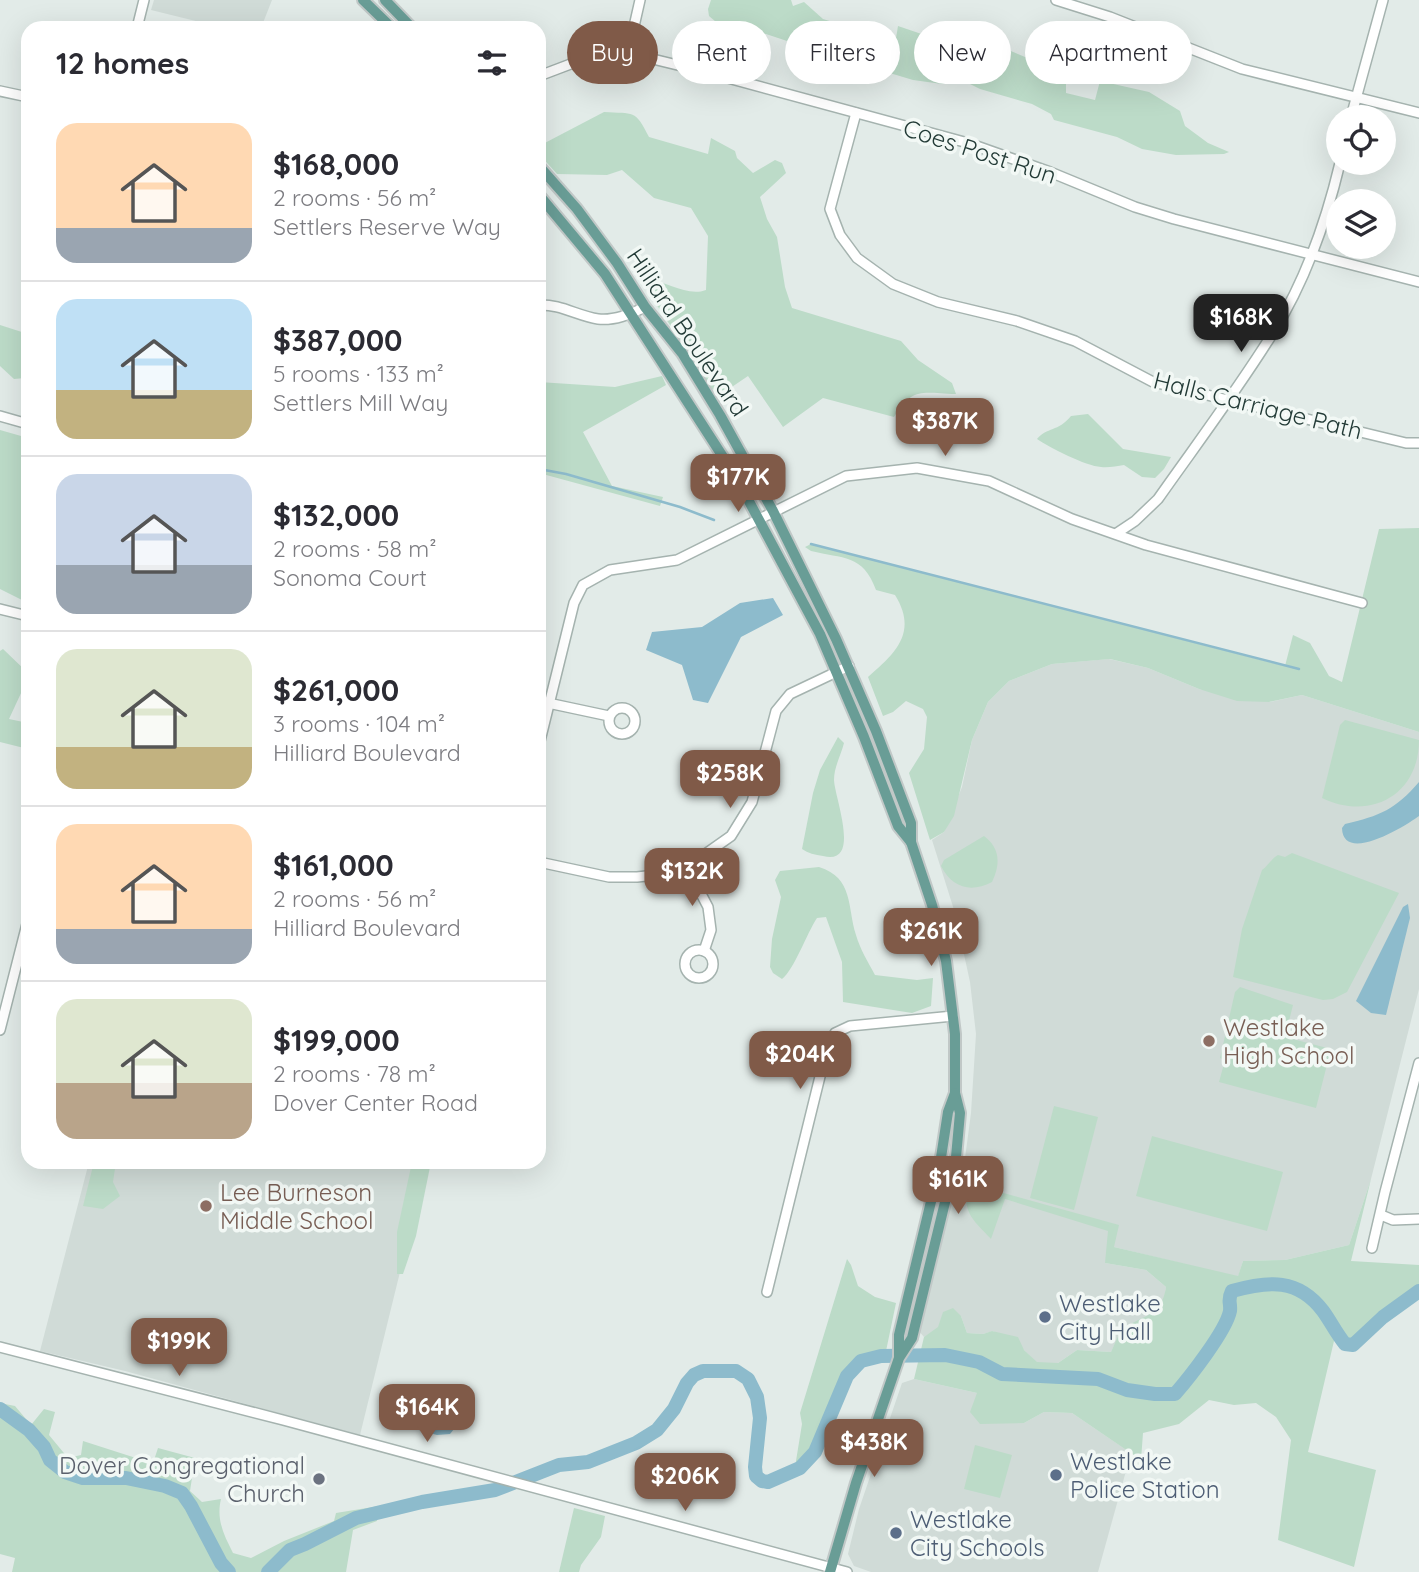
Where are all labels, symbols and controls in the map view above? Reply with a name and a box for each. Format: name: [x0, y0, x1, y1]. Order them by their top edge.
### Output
chip: Buy: [567, 21, 658, 84]
chip: Rent: [672, 21, 771, 84]
chip: Filters: [785, 21, 900, 84]
chip: New: [914, 21, 1011, 84]
chip: Apartment: [1025, 21, 1192, 84]
text: 12 homes: [56, 44, 189, 82]
icon: filters: [473, 44, 511, 82]
map controls: [1326, 105, 1396, 259]
button: locate: [1326, 105, 1396, 175]
street label: Coes Post Run: [900, 112, 1060, 190]
text: $168,000: [273, 145, 399, 183]
icon: home: [112, 151, 196, 235]
text: 2 rooms · 56 m²: [273, 183, 436, 212]
button: layers: [1326, 189, 1396, 259]
text: Settlers Reserve Way: [273, 212, 501, 241]
street label: Hilliard Boulevard: [621, 242, 755, 422]
pin: $168K: [1192, 294, 1290, 354]
text: $168K: [1209, 302, 1273, 331]
text: $387,000: [273, 321, 403, 359]
icon: home: [112, 327, 196, 411]
text: 5 rooms · 133 m²: [273, 359, 444, 388]
street label: Halls Carriage Path: [1150, 365, 1366, 445]
text: Settlers Mill Way: [273, 388, 448, 417]
pin: $387K: [896, 398, 994, 458]
text: $387K: [912, 406, 978, 435]
pin: $177K: [689, 454, 787, 514]
text: $177K: [707, 462, 770, 491]
text: $132,000: [273, 496, 399, 534]
icon: home: [112, 502, 196, 586]
text: 2 rooms · 58 m²: [273, 534, 436, 563]
text: Sonoma Court: [273, 563, 427, 592]
text: $261,000: [273, 671, 399, 709]
icon: home: [112, 677, 196, 761]
text: 3 rooms · 104 m²: [273, 709, 445, 738]
text: Hilliard Boulevard: [273, 738, 461, 767]
pin: $258K: [681, 750, 779, 810]
text: $258K: [696, 758, 764, 787]
text: $161,000: [273, 846, 394, 884]
pin: $132K: [643, 848, 741, 908]
icon: home: [112, 852, 196, 936]
text: $132K: [660, 856, 724, 885]
text: 2 rooms · 56 m²: [273, 884, 436, 913]
pin: $261K: [882, 908, 980, 968]
text: Hilliard Boulevard: [273, 913, 461, 942]
text: $261K: [899, 916, 963, 945]
place label: Westlake High School: [1223, 1012, 1355, 1070]
text: $199,000: [273, 1021, 400, 1059]
icon: home: [112, 1027, 196, 1111]
pin: $204K: [751, 1032, 849, 1091]
marker: Westlake High School: [1201, 1033, 1217, 1049]
text: $204K: [765, 1039, 835, 1068]
text: 2 rooms · 78 m²: [273, 1059, 436, 1088]
text: Dover Center Road: [273, 1088, 478, 1117]
pin: $161K: [909, 1156, 1007, 1216]
text: $161K: [929, 1164, 987, 1193]
place label: Lee Burneson Middle School: [220, 1177, 374, 1235]
marker: Lee Burneson Middle School: [198, 1198, 214, 1214]
place label: Westlake City Hall: [1059, 1288, 1161, 1346]
marker: Westlake City Hall: [1037, 1309, 1053, 1325]
pin: $199K: [130, 1318, 228, 1378]
text: $199K: [147, 1326, 211, 1355]
pin: $164K: [378, 1384, 476, 1444]
text: $164K: [395, 1392, 459, 1421]
pin: $438K: [825, 1420, 923, 1479]
text: $438K: [840, 1427, 908, 1456]
place label: Westlake Police Station: [1070, 1446, 1220, 1504]
place label: Dover Congregational Church: [59, 1450, 305, 1508]
pin: $206K: [636, 1454, 734, 1513]
text: $206K: [651, 1461, 719, 1490]
marker: Westlake Police Station: [1048, 1467, 1064, 1483]
marker: Dover Congregational Church: [311, 1471, 327, 1487]
place label: Westlake City Schools: [910, 1504, 1044, 1562]
marker: Westlake City Schools: [888, 1525, 904, 1541]

